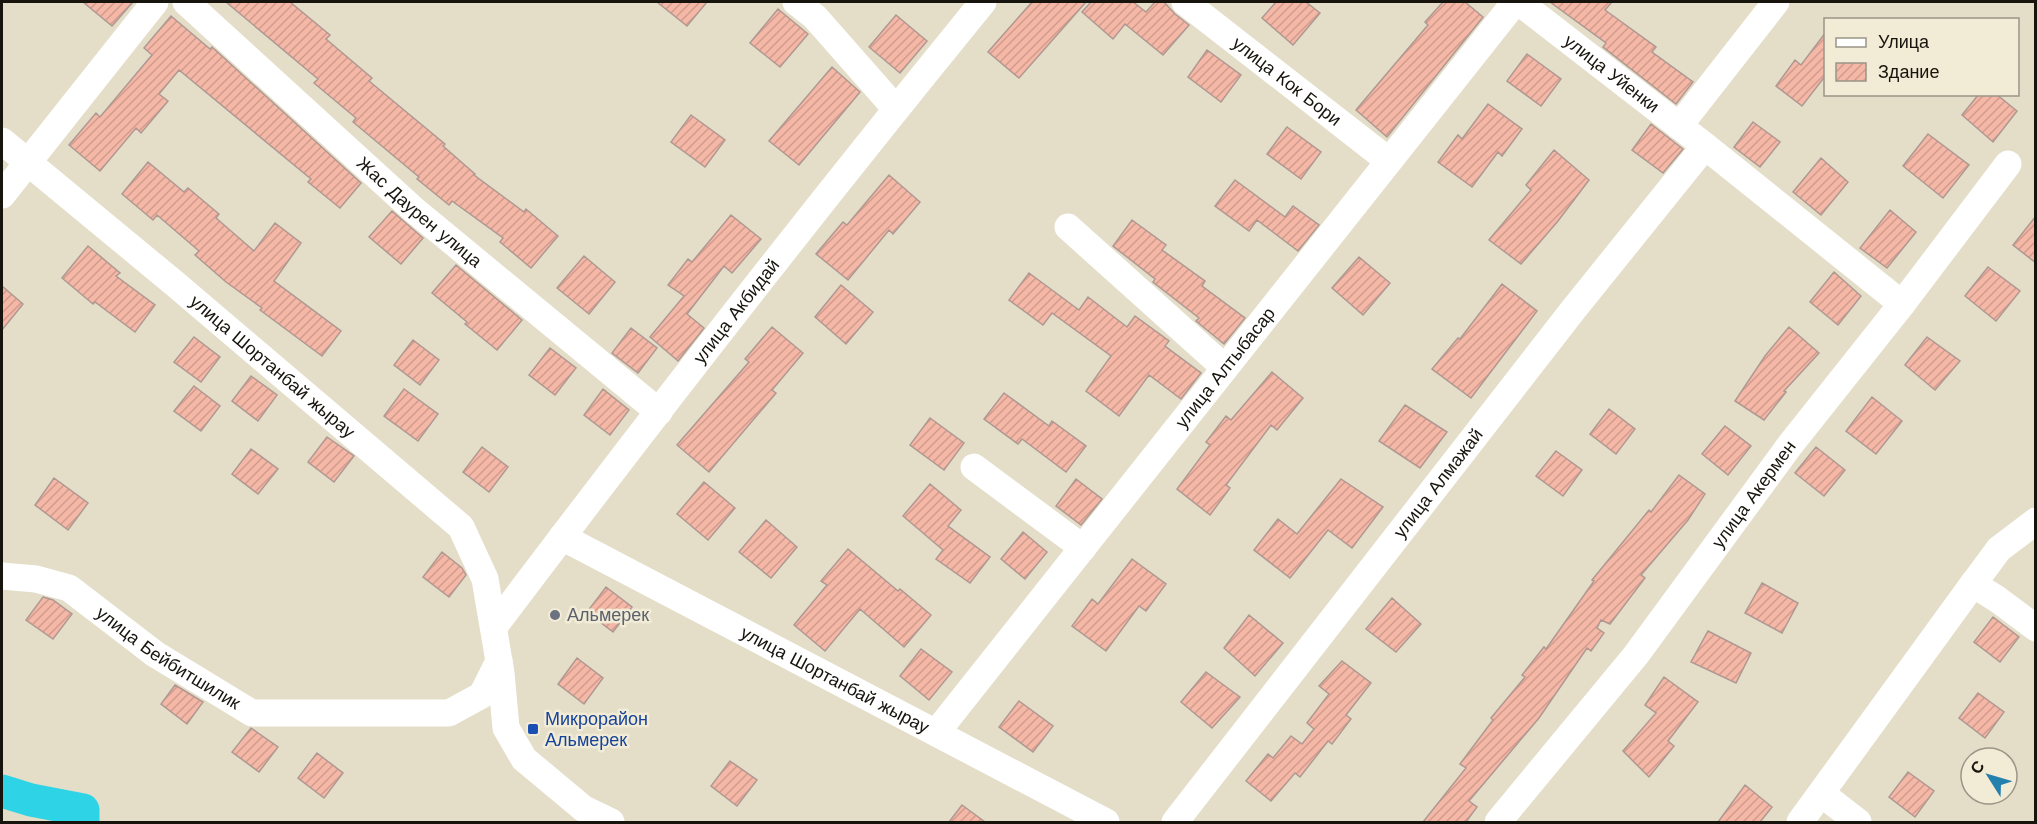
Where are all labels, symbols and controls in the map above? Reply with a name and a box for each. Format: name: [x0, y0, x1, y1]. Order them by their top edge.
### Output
legend: [1824, 18, 2019, 96]
street label: улица Уйенки: [1560, 30, 1664, 117]
text: Улица: [1878, 31, 1930, 52]
street label: улица Кок Бори: [1229, 32, 1346, 130]
text: Здание: [1878, 61, 1939, 82]
street label: Жас Даурен улица: [353, 152, 487, 272]
street label: улица Акбидай: [689, 255, 783, 367]
street label: улица Шортанбай жырау: [186, 290, 359, 442]
street label: улица Алтыбасар: [1171, 303, 1279, 432]
street label: улица Алмажай: [1389, 424, 1487, 542]
street label: улица Акермен: [1707, 436, 1800, 552]
street label: улица Бейбитшилик: [92, 602, 244, 713]
place label: Альмерек: [567, 604, 649, 625]
marker: Альмерек: [548, 608, 562, 622]
street label: улица Шортанбай жырау: [737, 622, 933, 737]
place label: Микрорайон Альмерек: [545, 708, 648, 750]
marker: Микрорайон Альмерек: [526, 722, 540, 736]
north arrow: [1959, 746, 2019, 806]
text: С: [1966, 757, 1989, 778]

